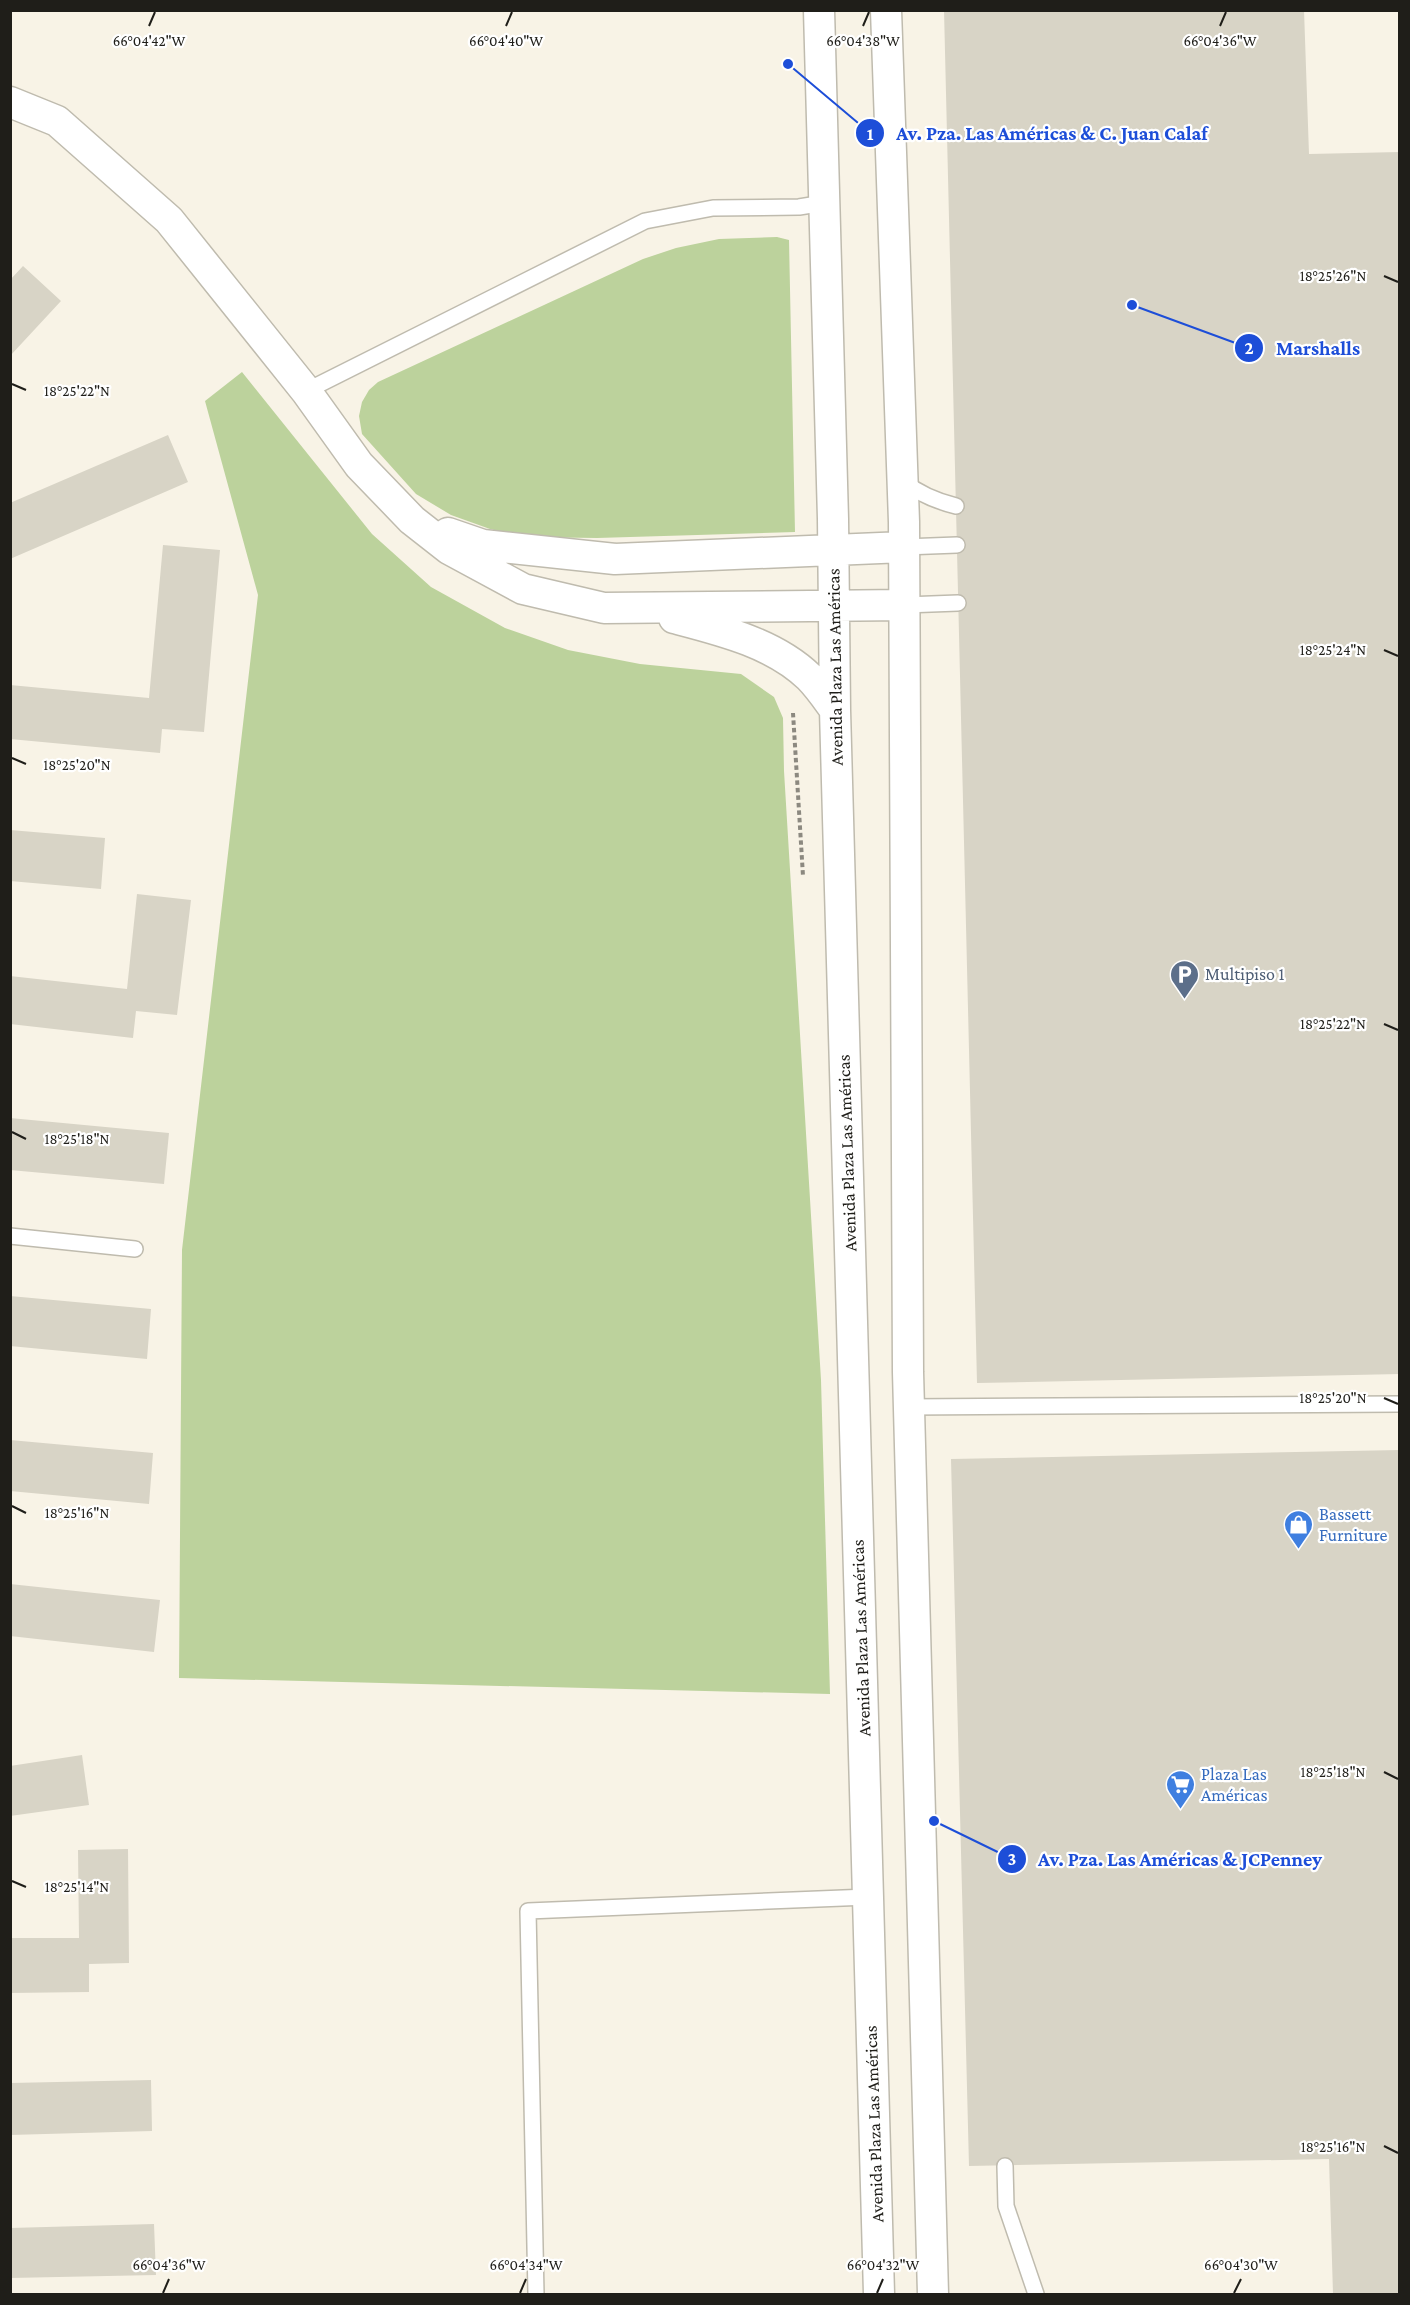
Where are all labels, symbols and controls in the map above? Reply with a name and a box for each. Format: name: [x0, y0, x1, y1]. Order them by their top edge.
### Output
text: 66°04'42"W: [113, 33, 185, 49]
text: 66°04'40"W: [469, 33, 543, 49]
text: 66°04'38"W: [826, 33, 900, 49]
text: 66°04'36"W: [1183, 33, 1257, 49]
callout: Av. Pza. Las Américas & C. Juan Calaf: [855, 114, 1220, 152]
text: Av. Pza. Las Américas & C. Juan Calaf: [895, 122, 1209, 144]
text: 1: [867, 124, 874, 144]
text: 18°25'26"N: [1300, 268, 1366, 284]
callout: Marshalls: [1234, 329, 1372, 367]
text: Marshalls: [1276, 337, 1360, 359]
text: 2: [1244, 338, 1254, 358]
text: 18°25'22"N: [44, 383, 110, 399]
street label: Avenida Plaza Las Américas: [823, 568, 847, 766]
text: 18°25'24"N: [1300, 642, 1366, 658]
text: 18°25'20"N: [43, 757, 111, 773]
parking icon: Multipiso 1: [1168, 958, 1200, 1000]
place label: Multipiso 1: [1205, 964, 1284, 984]
text: 18°25'22"N: [1300, 1016, 1366, 1032]
street label: Avenida Plaza Las Américas: [834, 1054, 860, 1252]
text: 18°25'18"N: [45, 1131, 110, 1147]
text: 18°25'20"N: [1299, 1390, 1367, 1406]
place label: Bassett Furniture: [1319, 1504, 1387, 1545]
text: 18°25'16"N: [45, 1505, 109, 1521]
shop icon: Bassett Furniture: [1282, 1508, 1314, 1550]
street label: Avenida Plaza Las Américas: [848, 1539, 874, 1737]
place label: Plaza Las Américas: [1201, 1764, 1268, 1805]
text: 18°25'18"N: [1301, 1764, 1366, 1780]
supermarket icon: Plaza Las Américas: [1164, 1768, 1196, 1810]
callout: Av. Pza. Las Américas & JCPenney: [997, 1840, 1334, 1878]
text: Av. Pza. Las Américas & JCPenney: [1037, 1848, 1322, 1870]
text: 3: [1008, 1849, 1016, 1869]
text: 18°25'14"N: [45, 1879, 109, 1895]
street label: Avenida Plaza Las Américas: [861, 2025, 887, 2223]
text: 18°25'16"N: [1301, 2139, 1365, 2155]
text: 66°04'36"W: [132, 2257, 206, 2273]
text: 66°04'34"W: [490, 2257, 563, 2273]
text: 66°04'32"W: [847, 2257, 919, 2273]
text: 66°04'30"W: [1204, 2257, 1278, 2273]

